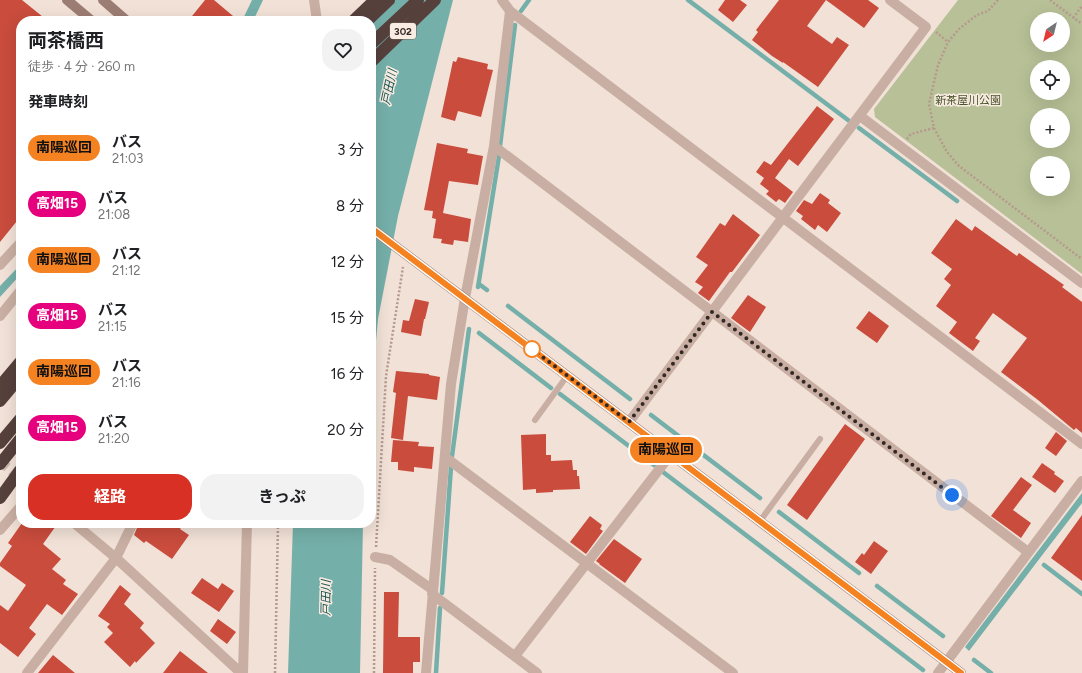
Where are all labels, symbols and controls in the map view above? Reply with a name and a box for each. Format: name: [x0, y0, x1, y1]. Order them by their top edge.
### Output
north arrow: [1030, 12, 1070, 52]
map controls: [1030, 12, 1070, 196]
road number: 302: [390, 23, 416, 39]
text: 両茶橋西: [28, 29, 104, 52]
button: heart: [322, 29, 364, 71]
text: 徒歩 · 4 分 · 260 m: [28, 59, 135, 74]
button: locate: [1030, 60, 1070, 100]
water label: 戸田川: [378, 66, 400, 106]
text: 発車時刻: [28, 93, 88, 111]
park label: 新茶屋川公園: [935, 94, 1001, 107]
button: +: [1030, 108, 1070, 148]
text: バス: [112, 133, 142, 151]
text: 南陽巡回: [36, 139, 92, 156]
text: 3 分: [337, 141, 364, 159]
text: 21:03: [112, 151, 143, 166]
button: −: [1030, 156, 1070, 196]
text: バス: [98, 189, 128, 207]
text: 高畑15: [36, 195, 78, 212]
text: 8 分: [336, 197, 364, 215]
text: 21:08: [98, 207, 130, 222]
text: バス: [112, 245, 142, 263]
text: 南陽巡回: [36, 251, 92, 268]
text: 12 分: [331, 253, 364, 271]
text: 21:12: [112, 263, 141, 278]
text: バス: [98, 301, 128, 319]
text: 高畑15: [36, 307, 78, 324]
text: 15 分: [330, 309, 364, 327]
text: 21:15: [98, 319, 127, 334]
unlabelled marker: [523, 340, 541, 358]
text: バス: [112, 357, 142, 375]
text: 南陽巡回: [36, 363, 92, 380]
text: 16 分: [331, 365, 364, 383]
text: 21:16: [112, 375, 141, 390]
text: バス: [98, 413, 128, 431]
text: 高畑15: [36, 419, 78, 436]
text: 20 分: [327, 421, 364, 439]
text: 21:20: [98, 431, 130, 446]
line badge: 南陽巡回: [638, 437, 694, 463]
text: 南陽巡回: [638, 441, 694, 458]
button: 経路: [28, 474, 192, 520]
button: きっぷ: [200, 474, 364, 520]
your location: [942, 485, 962, 505]
water label: 戸田川: [319, 578, 333, 616]

